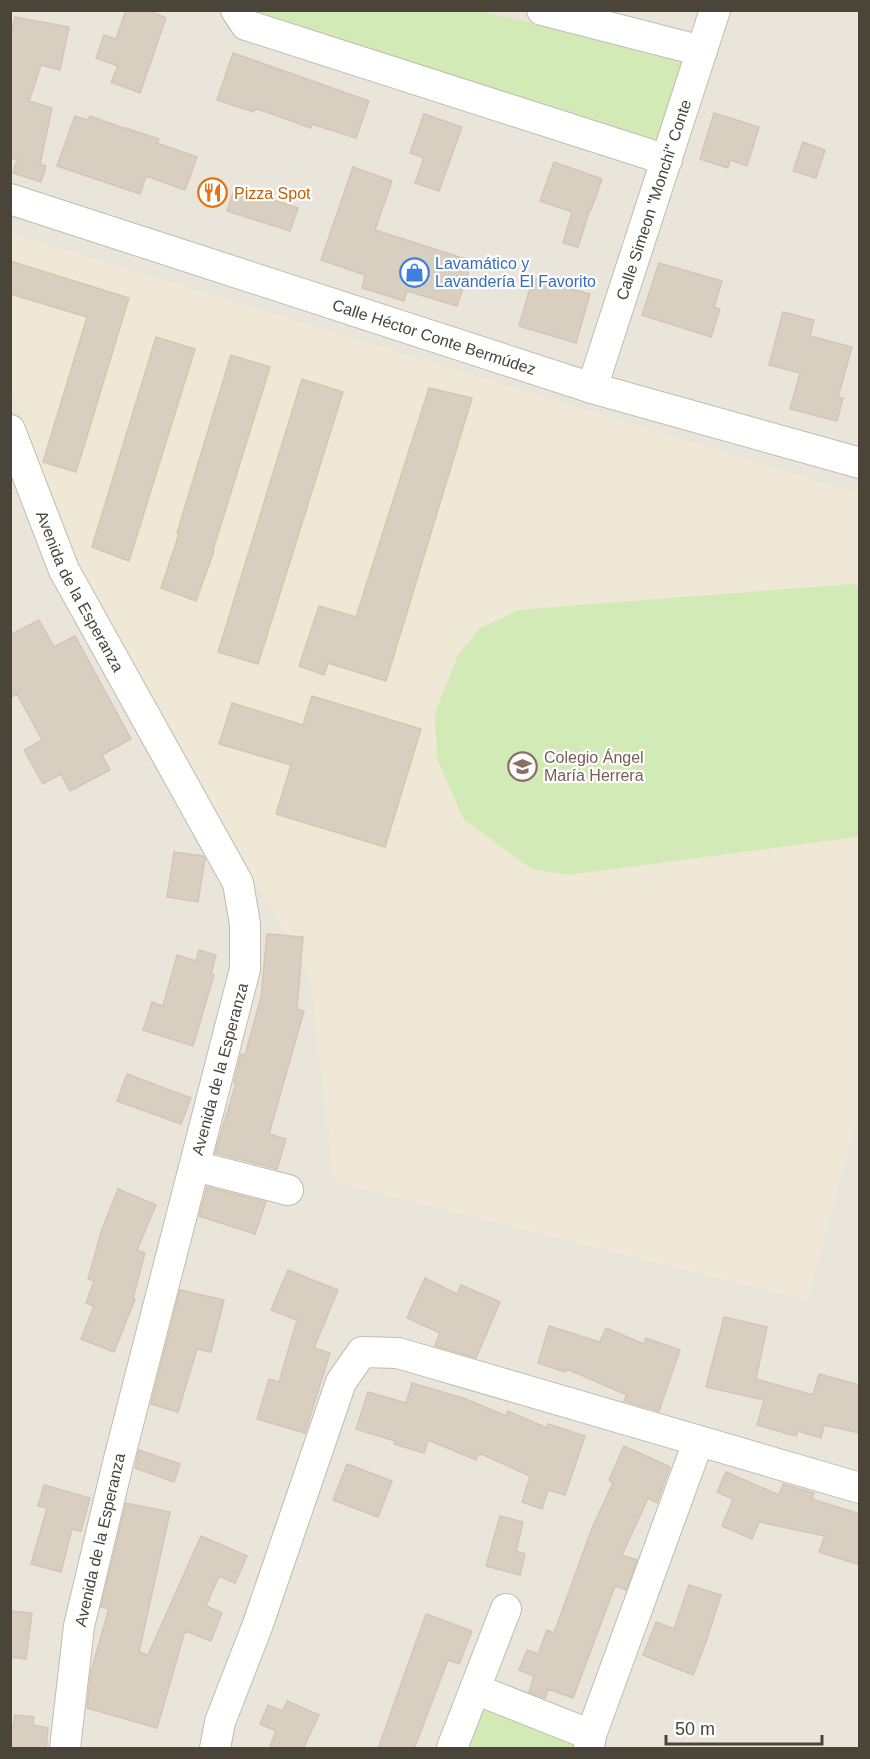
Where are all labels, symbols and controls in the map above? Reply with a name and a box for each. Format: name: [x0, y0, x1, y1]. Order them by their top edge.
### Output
street label: Calle Simeon "Monchi" Conte: [613, 97, 694, 302]
restaurant icon: Pizza Spot: [197, 177, 229, 209]
place label: Pizza Spot: [234, 185, 311, 202]
place label: Lavamático y Lavandería El Favorito: [435, 255, 596, 290]
shop icon: Lavamático y Lavandería El Favorito: [398, 256, 430, 288]
street label: Calle Héctor Conte Bermúdez: [330, 296, 538, 378]
street label: Avenida de la Esperanza: [33, 508, 127, 675]
place label: Colegio Ángel María Herrera: [544, 748, 644, 784]
school or university icon: Colegio Ángel María Herrera: [507, 750, 539, 782]
street label: Avenida de la Esperanza: [189, 981, 251, 1157]
street label: Avenida de la Esperanza: [72, 1451, 128, 1628]
scale bar: [666, 1708, 822, 1746]
text: 50 m: [675, 1719, 715, 1739]

